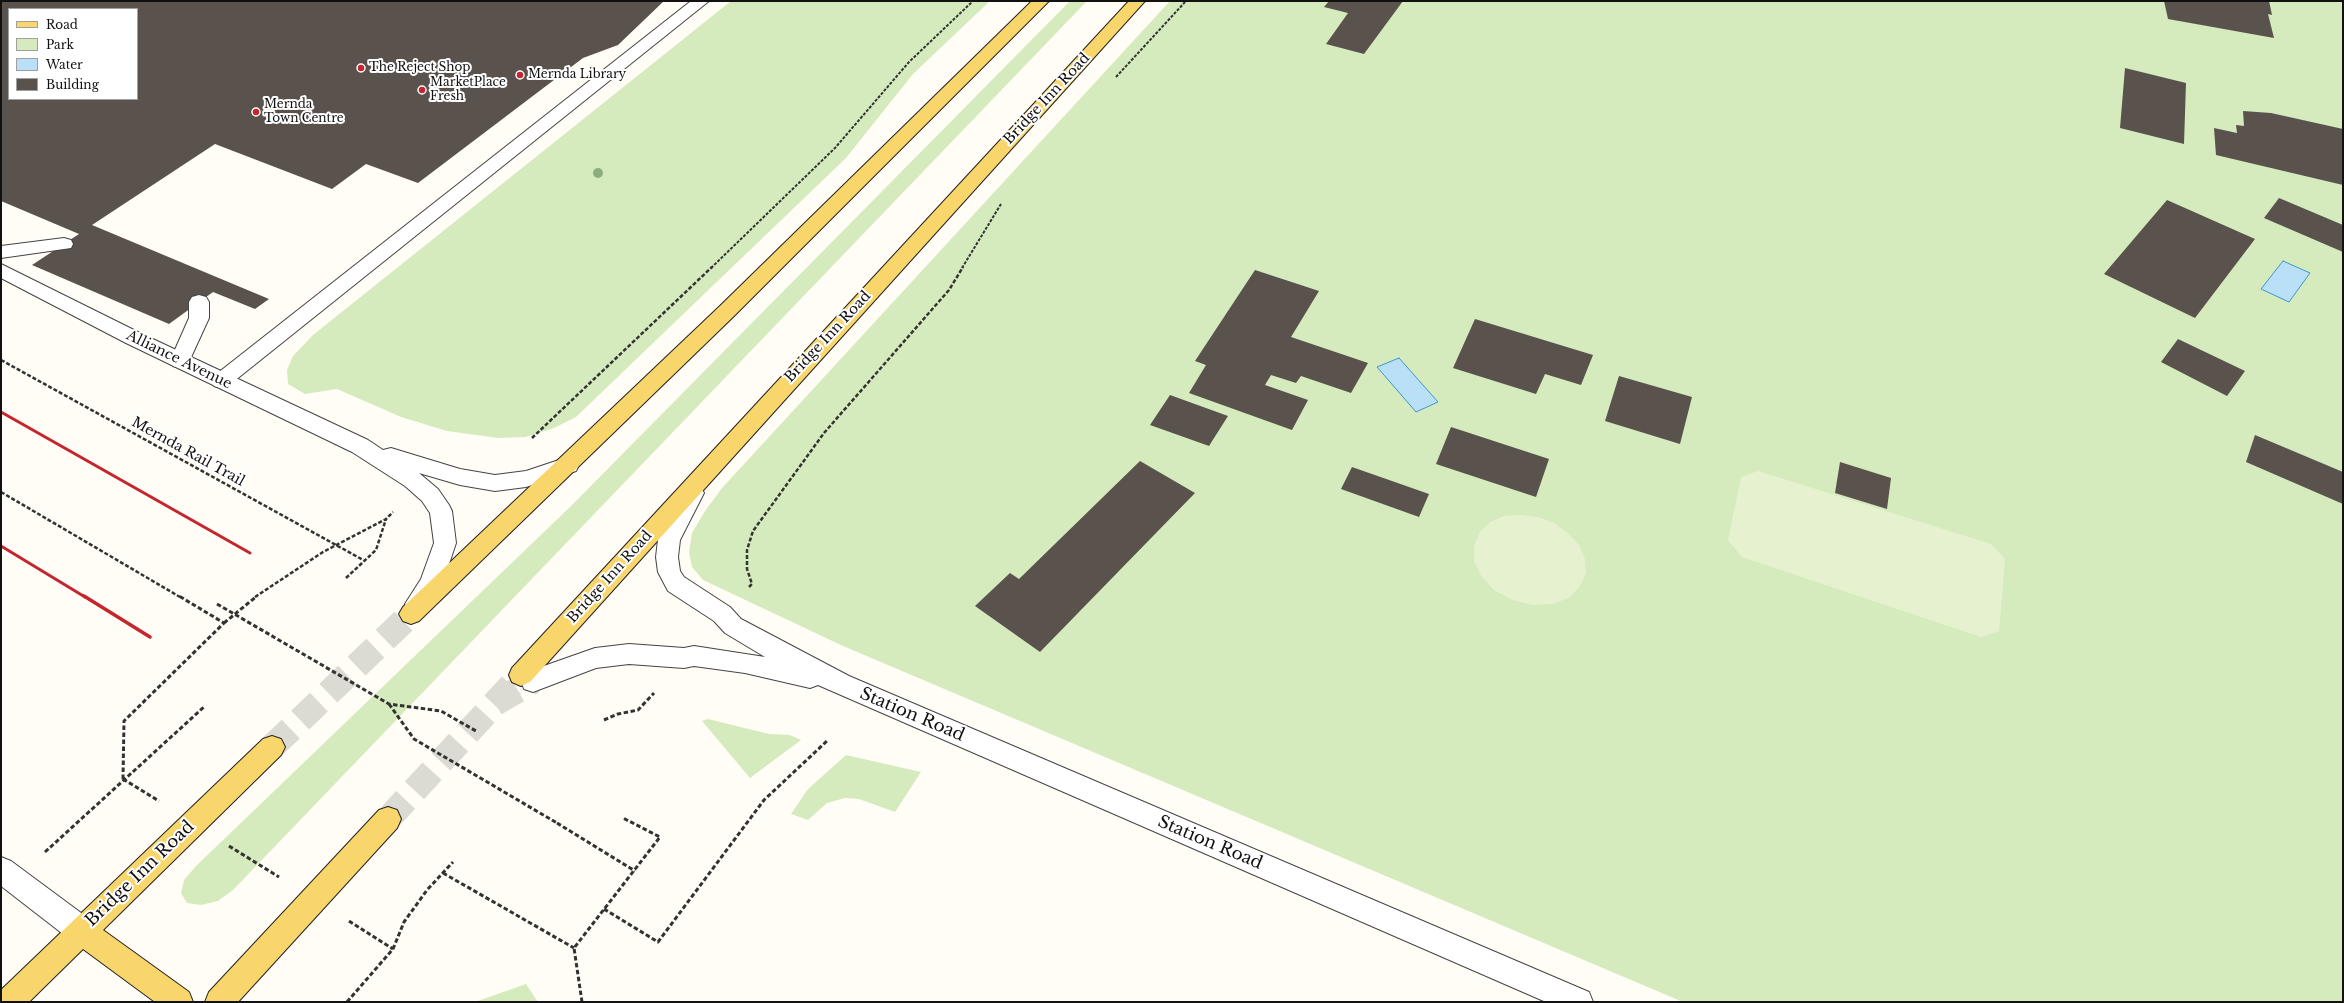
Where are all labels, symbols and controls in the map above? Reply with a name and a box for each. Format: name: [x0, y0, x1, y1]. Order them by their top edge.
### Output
legend: [8, 8, 138, 100]
text: Road: [46, 17, 78, 32]
text: Park: [46, 37, 74, 52]
street label: Bridge Inn Road: [1000, 50, 1094, 148]
text: Water: [46, 57, 83, 72]
place label: The Reject Shop: [369, 61, 470, 75]
marker: The Reject Shop: [356, 63, 366, 73]
place label: Mernda Library: [528, 68, 626, 82]
marker: Mernda Library: [515, 70, 525, 80]
place label: MarketPlace Fresh: [430, 76, 506, 104]
text: Building: [46, 77, 99, 92]
marker: MarketPlace Fresh: [417, 85, 427, 95]
place label: Mernda Town Centre: [264, 98, 344, 126]
marker: Mernda Town Centre: [251, 107, 261, 117]
street label: Bridge Inn Road: [781, 288, 875, 386]
street label: Alliance Avenue: [124, 327, 234, 393]
street label: Mernda Rail Trail: [129, 414, 247, 490]
street label: Bridge Inn Road: [564, 527, 656, 627]
street label: Station Road: [857, 684, 967, 746]
street label: Station Road: [1155, 812, 1265, 874]
street label: Bridge Inn Road: [81, 817, 199, 931]

